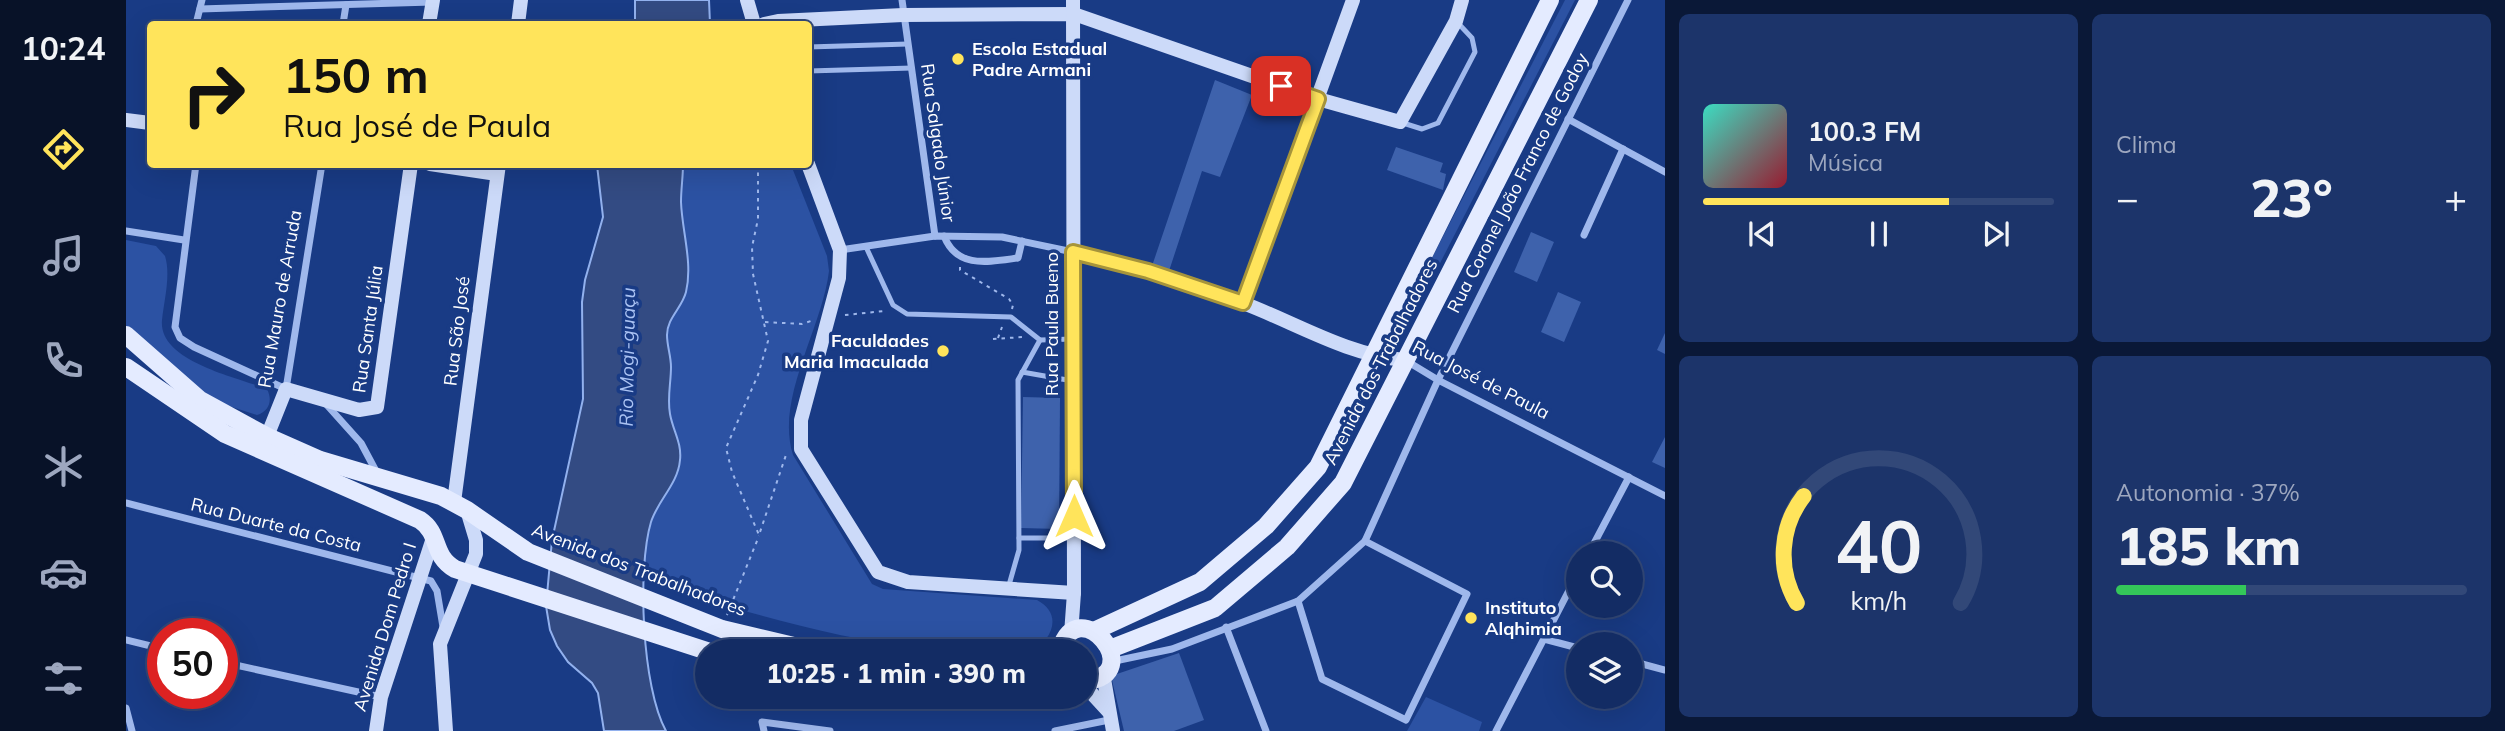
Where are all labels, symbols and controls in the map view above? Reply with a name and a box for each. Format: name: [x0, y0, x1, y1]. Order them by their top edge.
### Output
text: 10:24: [21, 28, 105, 68]
place label: Escola Estadual Padre Armani: [972, 37, 1107, 81]
text: 150 m: [283, 44, 429, 105]
street label: Rua Coronel João Franco de Godoy: [1442, 48, 1594, 317]
icon: right: [168, 49, 259, 140]
marker: Escola Estadual Padre Armani: [950, 51, 966, 67]
pin: [1251, 56, 1311, 116]
street label: Rua Salgado Júnior: [916, 62, 961, 224]
icon: arrive: [1262, 67, 1300, 105]
text: Rua José de Paula: [283, 105, 551, 145]
text: 100.3 FM: [1808, 115, 1921, 148]
icon: directions: [39, 125, 88, 174]
text: Clima: [2116, 130, 2177, 159]
text: Música: [1808, 148, 1883, 177]
text: 23°: [2250, 165, 2333, 230]
text: −: [2116, 174, 2139, 222]
text: +: [2444, 174, 2467, 222]
street label: Rua Mauro de Arruda: [253, 208, 306, 390]
icon: previous: [1743, 215, 1781, 253]
icon: pause: [1860, 215, 1898, 253]
icon: next: [1977, 215, 2015, 253]
icon: music: [39, 231, 88, 280]
street label: Rua Paula Bueno: [1040, 252, 1063, 396]
street label: Avenida dos Trabalhadores: [1319, 255, 1443, 469]
street label: Rua Santa Júlia: [347, 264, 388, 394]
street label: Rua São José: [438, 275, 475, 387]
water label: Rio Mogi-guaçu: [614, 287, 640, 427]
place label: Faculdades Maria Imaculada: [784, 329, 929, 373]
street label: Rua José de Paula: [1409, 335, 1554, 424]
icon: phone: [39, 336, 88, 385]
marker: Faculdades Maria Imaculada: [935, 343, 951, 359]
icon: climate: [39, 442, 88, 491]
text: Autonomia · 37%: [2116, 478, 2300, 507]
position arrow: [1037, 479, 1111, 553]
street label: Rua Duarte da Costa: [188, 492, 364, 557]
text: 40: [1835, 500, 1922, 591]
text: 185 km: [2116, 513, 2301, 578]
street label: Avenida dos Trabalhadores: [529, 518, 750, 621]
street label: Avenida Dom Pedro I: [348, 540, 421, 714]
map controls: [1566, 541, 1643, 709]
button: search: [1566, 541, 1643, 618]
icon: car: [39, 548, 88, 597]
text: km/h: [1850, 584, 1907, 615]
place label: Instituto Alqhimia: [1485, 596, 1562, 640]
marker: Instituto Alqhimia: [1463, 610, 1479, 626]
speed limit sign: 50: [147, 618, 238, 709]
button: layers: [1566, 632, 1643, 709]
icon: filters: [39, 654, 88, 703]
text: 10:25 · 1 min · 390 m: [766, 657, 1026, 690]

